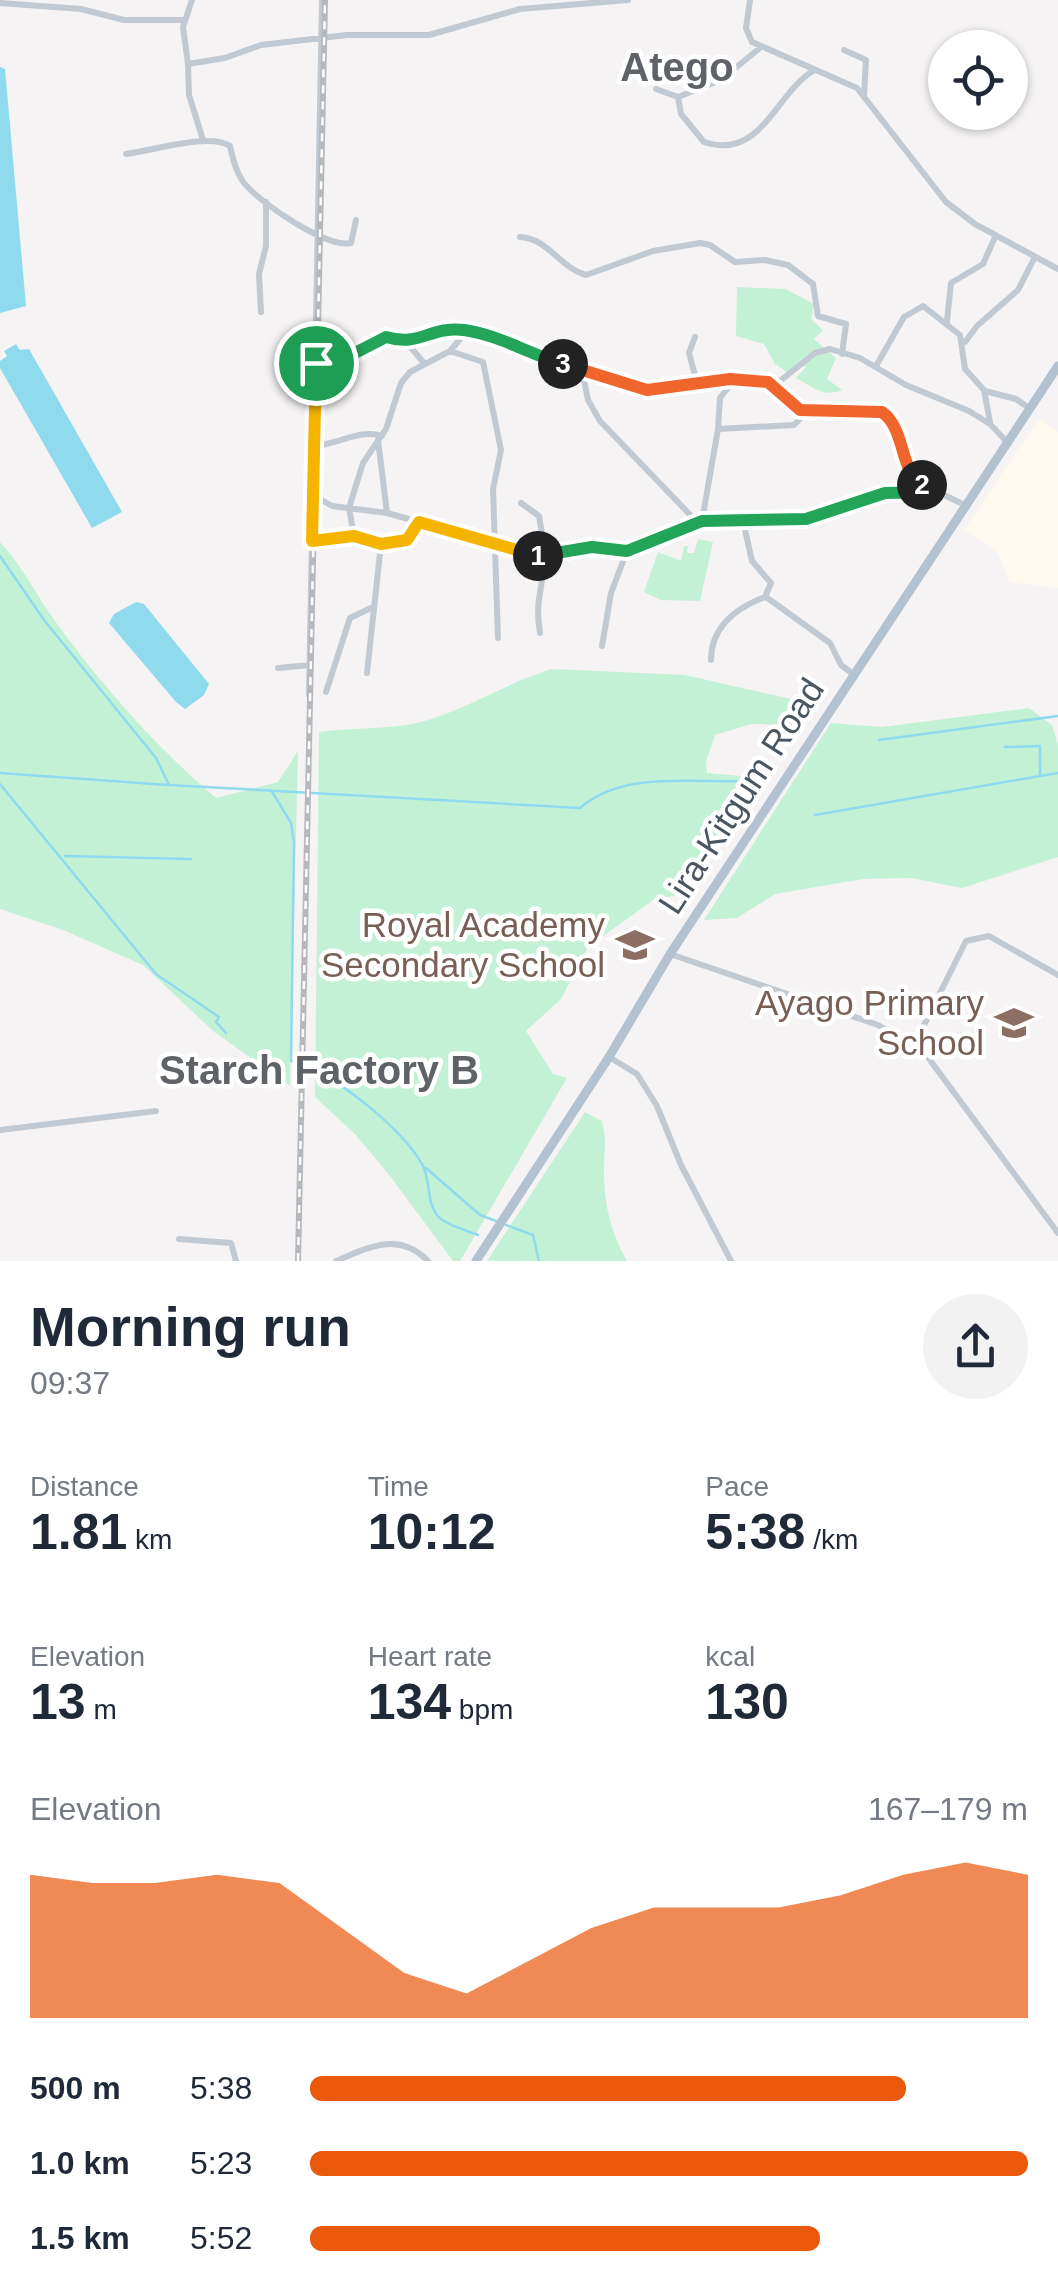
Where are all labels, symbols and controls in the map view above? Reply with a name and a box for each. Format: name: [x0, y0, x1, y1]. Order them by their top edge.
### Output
map controls: [928, 30, 1028, 130]
button: locate: [928, 30, 1028, 130]
district label: Atego: [620, 45, 734, 89]
pin: [274, 321, 359, 406]
icon: arrive: [289, 336, 344, 391]
pin: 3: [538, 339, 588, 389]
text: 3: [555, 348, 571, 379]
pin: 2: [897, 460, 947, 510]
text: 2: [914, 469, 930, 500]
pin: 1: [513, 531, 563, 581]
text: 1: [530, 540, 546, 571]
street label: Lira-Kitgum Road: [650, 671, 831, 921]
place label: Royal Academy Secondary School: [321, 905, 605, 984]
school or university icon: Royal Academy Secondary School: [614, 924, 656, 966]
place label: Ayago Primary School: [755, 983, 984, 1062]
school or university icon: Ayago Primary School: [993, 1002, 1035, 1044]
district label: Starch Factory B: [159, 1048, 479, 1092]
button: share: [923, 1294, 1028, 1399]
text: Morning run: [30, 1296, 351, 1358]
text: 09:37: [30, 1365, 110, 1401]
text: Distance: [30, 1471, 139, 1502]
text: Time: [368, 1471, 429, 1502]
text: Pace: [705, 1471, 769, 1502]
text: 1.81: [30, 1504, 127, 1560]
text: 10:12: [368, 1504, 496, 1560]
text: 5:38: [705, 1504, 805, 1560]
text: km: [127, 1524, 172, 1555]
text: /km: [805, 1524, 858, 1555]
text: Elevation: [30, 1641, 145, 1672]
text: Heart rate: [368, 1641, 492, 1672]
text: kcal: [705, 1641, 755, 1672]
text: 13: [30, 1674, 86, 1730]
text: 134: [368, 1674, 451, 1730]
text: 130: [705, 1674, 789, 1730]
text: m: [86, 1694, 117, 1725]
text: bpm: [451, 1694, 513, 1725]
text: Elevation: [30, 1791, 162, 1827]
text: 167–179 m: [868, 1791, 1028, 1827]
text: 500 m: [30, 2070, 121, 2106]
text: 5:38: [190, 2070, 252, 2106]
text: 1.0 km: [30, 2145, 130, 2181]
text: 5:23: [190, 2145, 252, 2181]
text: 1.5 km: [30, 2220, 130, 2256]
text: 5:52: [190, 2220, 252, 2256]

